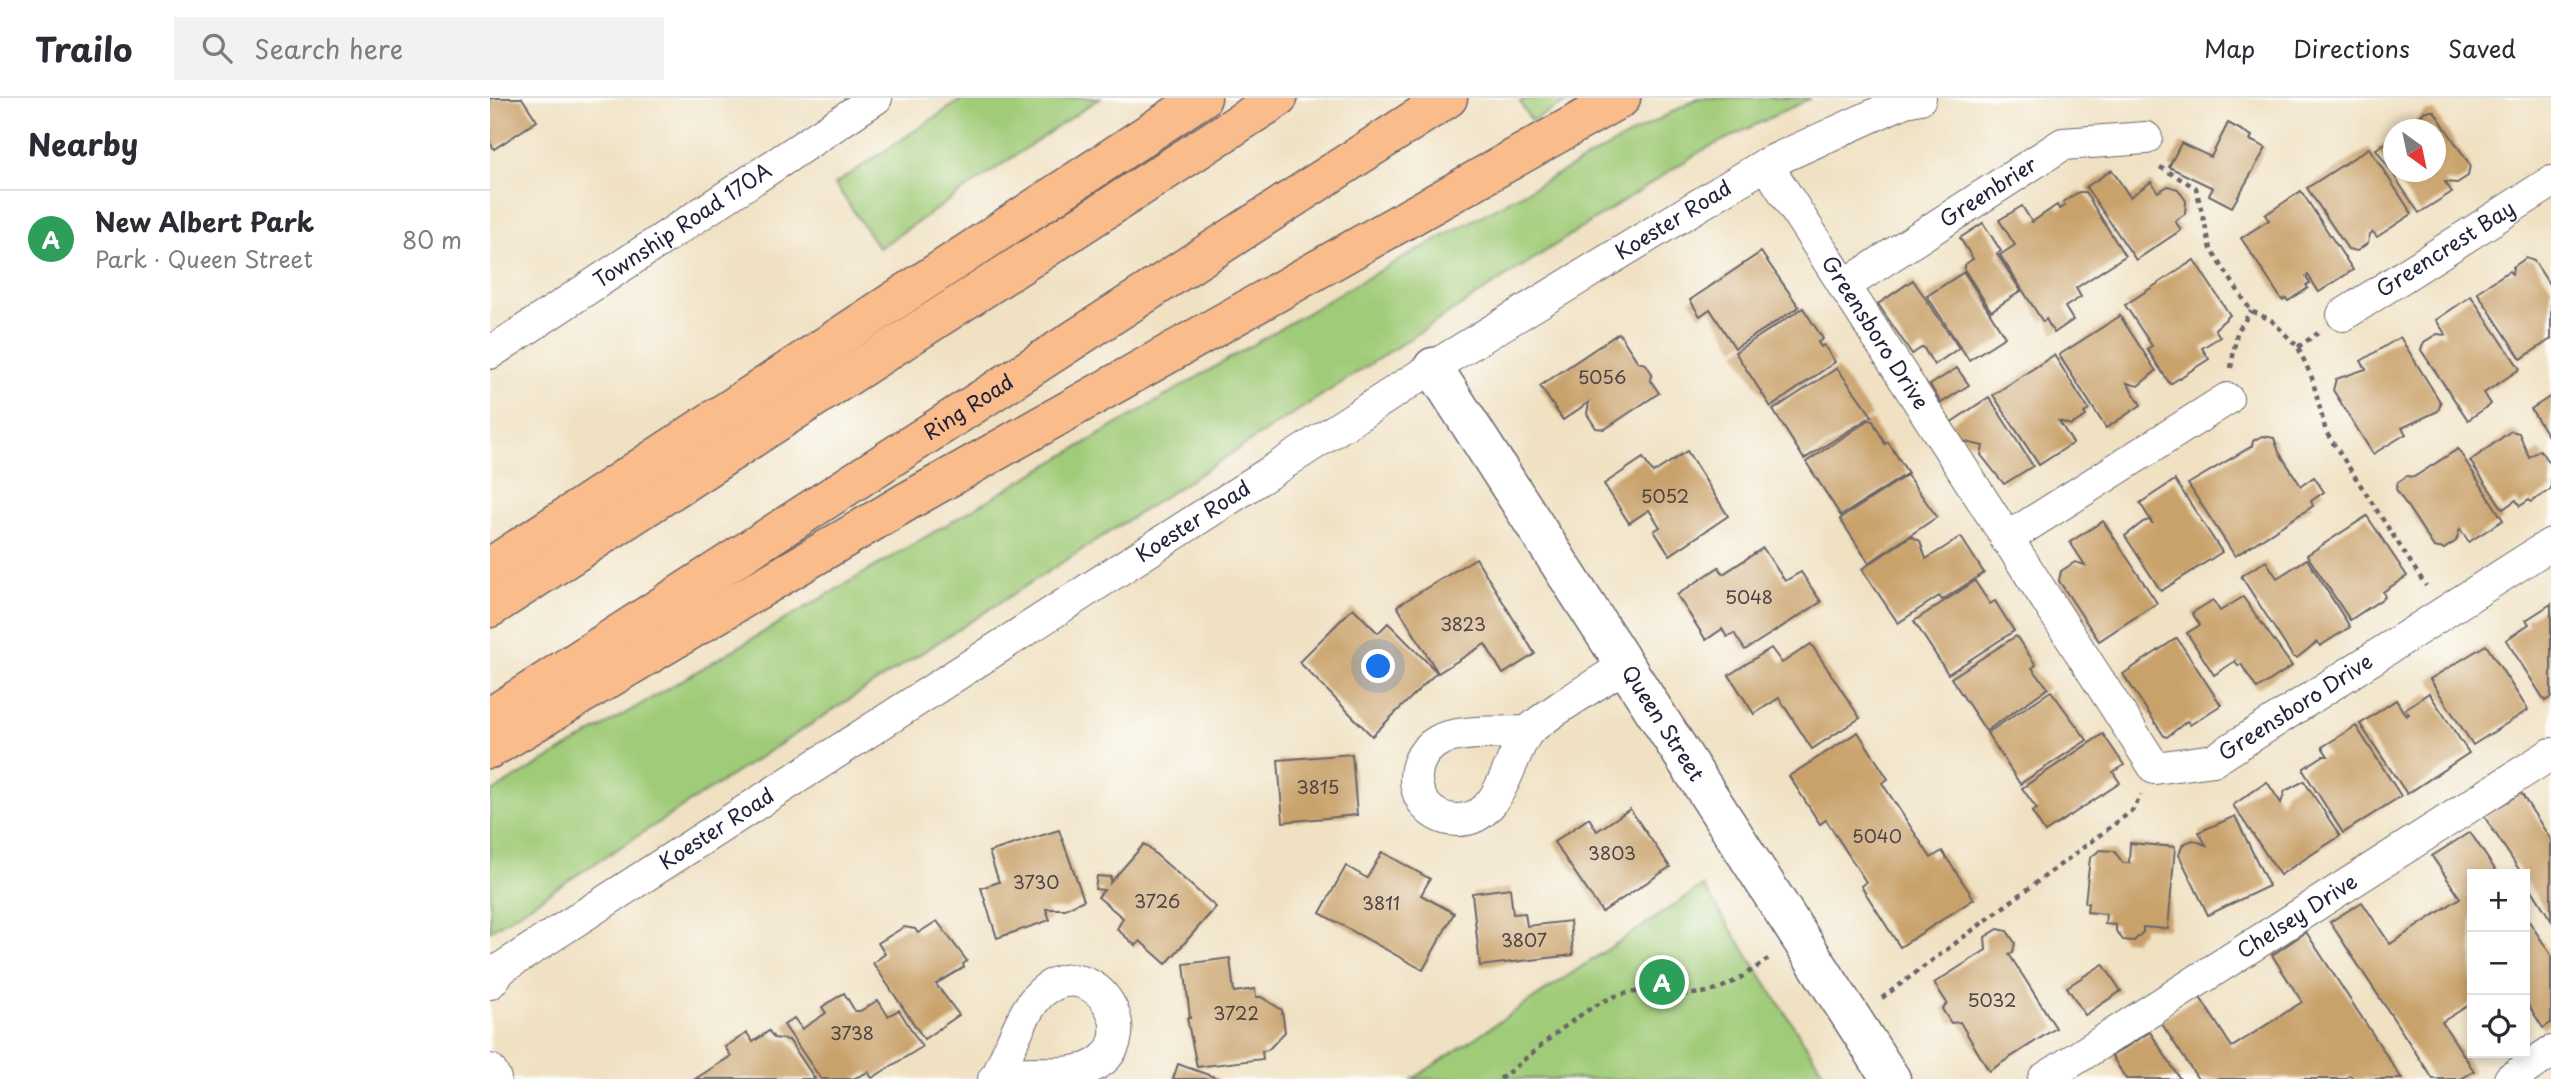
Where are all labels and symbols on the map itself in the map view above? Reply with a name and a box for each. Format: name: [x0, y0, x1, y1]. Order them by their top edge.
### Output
north arrow: [2383, 119, 2446, 182]
street label: Greenbrier: [1932, 147, 2043, 234]
street label: Township Road 170A: [586, 153, 777, 295]
street label: Koester Road: [1608, 171, 1737, 267]
street label: Greencrest Bay: [2369, 191, 2520, 304]
street label: Greensboro Drive: [1815, 249, 1938, 415]
house number: 5056: [1578, 363, 1626, 390]
street label: Ring Road: [916, 365, 1019, 447]
street label: Koester Road: [1128, 471, 1256, 569]
house number: 5052: [1641, 482, 1689, 509]
house number: 5048: [1725, 583, 1773, 610]
house number: 3823: [1440, 610, 1486, 637]
street label: Greensboro Drive: [2211, 645, 2378, 767]
your location: [1361, 649, 1395, 683]
street label: Queen Street: [1615, 658, 1713, 787]
house number: 3815: [1297, 773, 1339, 800]
street label: Koester Road: [652, 779, 780, 877]
house number: 5040: [1852, 822, 1902, 849]
house number: 3803: [1588, 839, 1636, 866]
street label: Chelsey Drive: [2230, 864, 2363, 965]
house number: 3730: [1013, 868, 1059, 895]
house number: 3726: [1134, 887, 1180, 914]
house number: 3811: [1362, 889, 1400, 916]
house number: 3807: [1501, 926, 1547, 953]
pin: A: [1639, 956, 1685, 1008]
house number: 5032: [1968, 986, 2016, 1013]
house number: 3722: [1213, 999, 1259, 1026]
house number: 3738: [830, 1019, 874, 1046]

